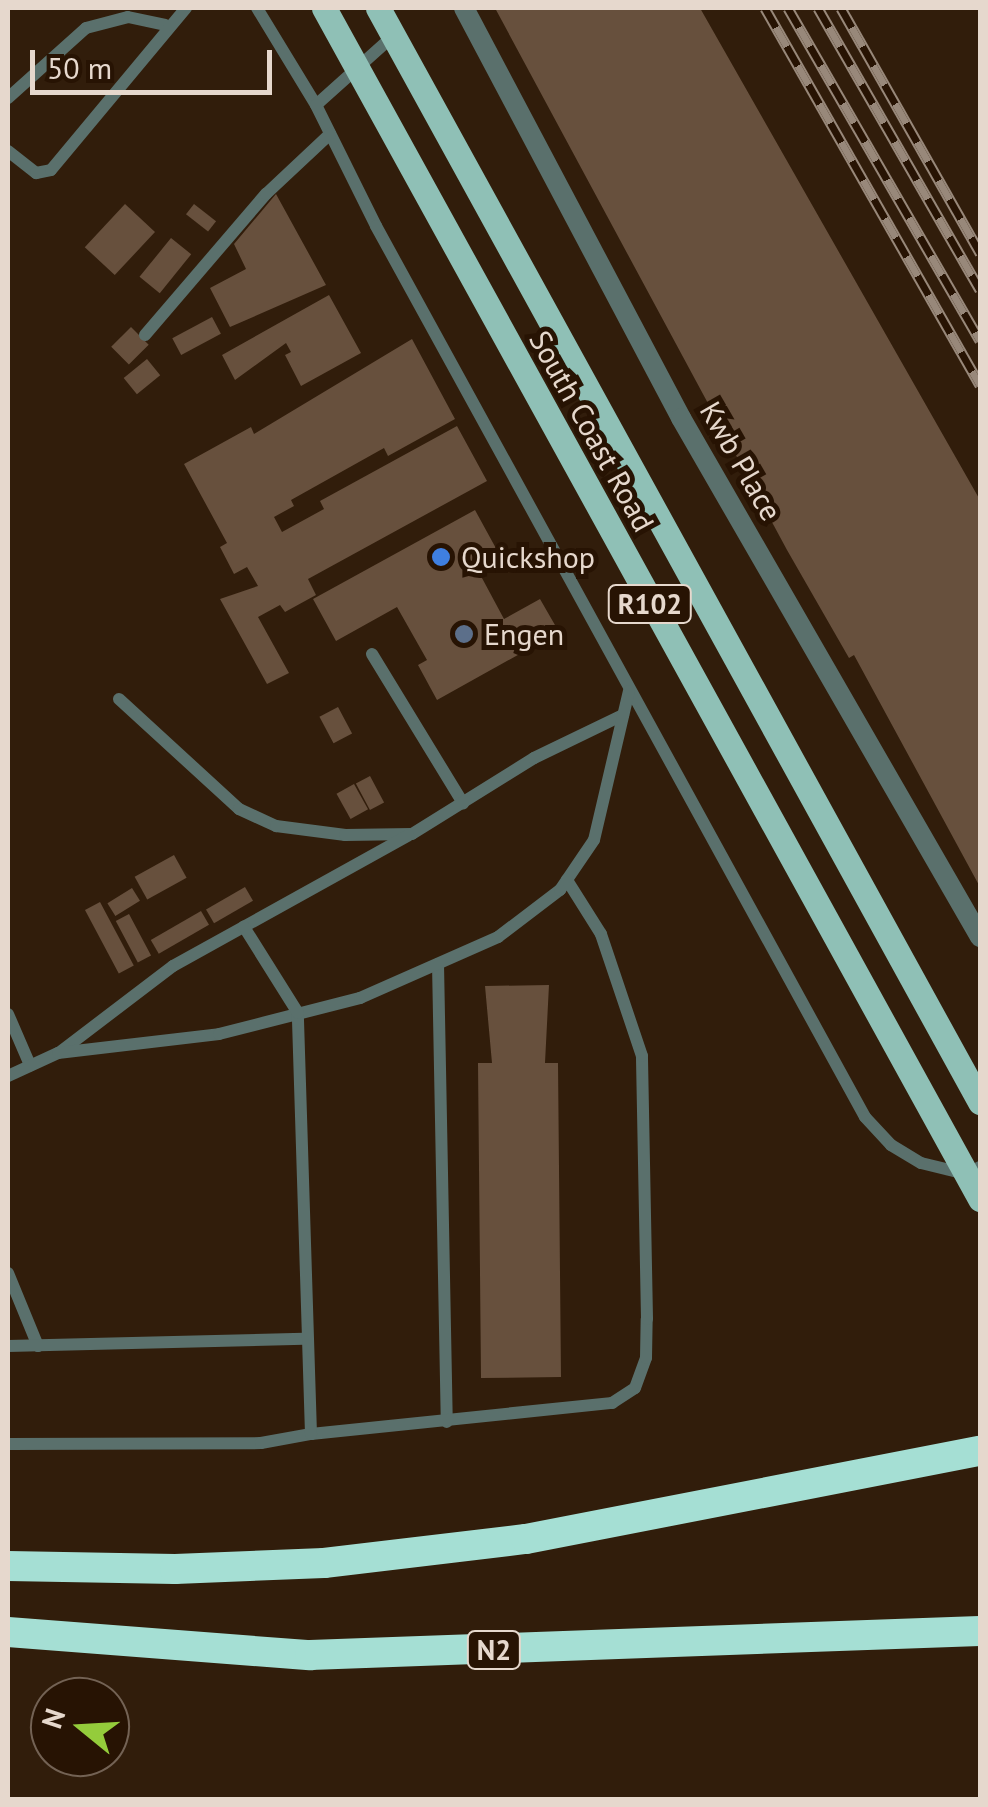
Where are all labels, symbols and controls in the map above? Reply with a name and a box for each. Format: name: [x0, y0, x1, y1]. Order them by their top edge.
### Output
scale bar: [35, 30, 278, 92]
text: 50 m: [47, 48, 112, 87]
street label: South Coast Road: [522, 324, 662, 538]
street label: Kwb Place: [693, 395, 789, 527]
place label: Quickshop: [461, 539, 595, 575]
marker: Quickshop: [430, 546, 452, 568]
road number: R102: [608, 581, 692, 627]
place label: Engen: [484, 616, 564, 652]
marker: Engen: [453, 623, 475, 645]
road number: N2: [466, 1627, 522, 1673]
north arrow: [30, 1677, 130, 1777]
text: N: [32, 1704, 73, 1733]

